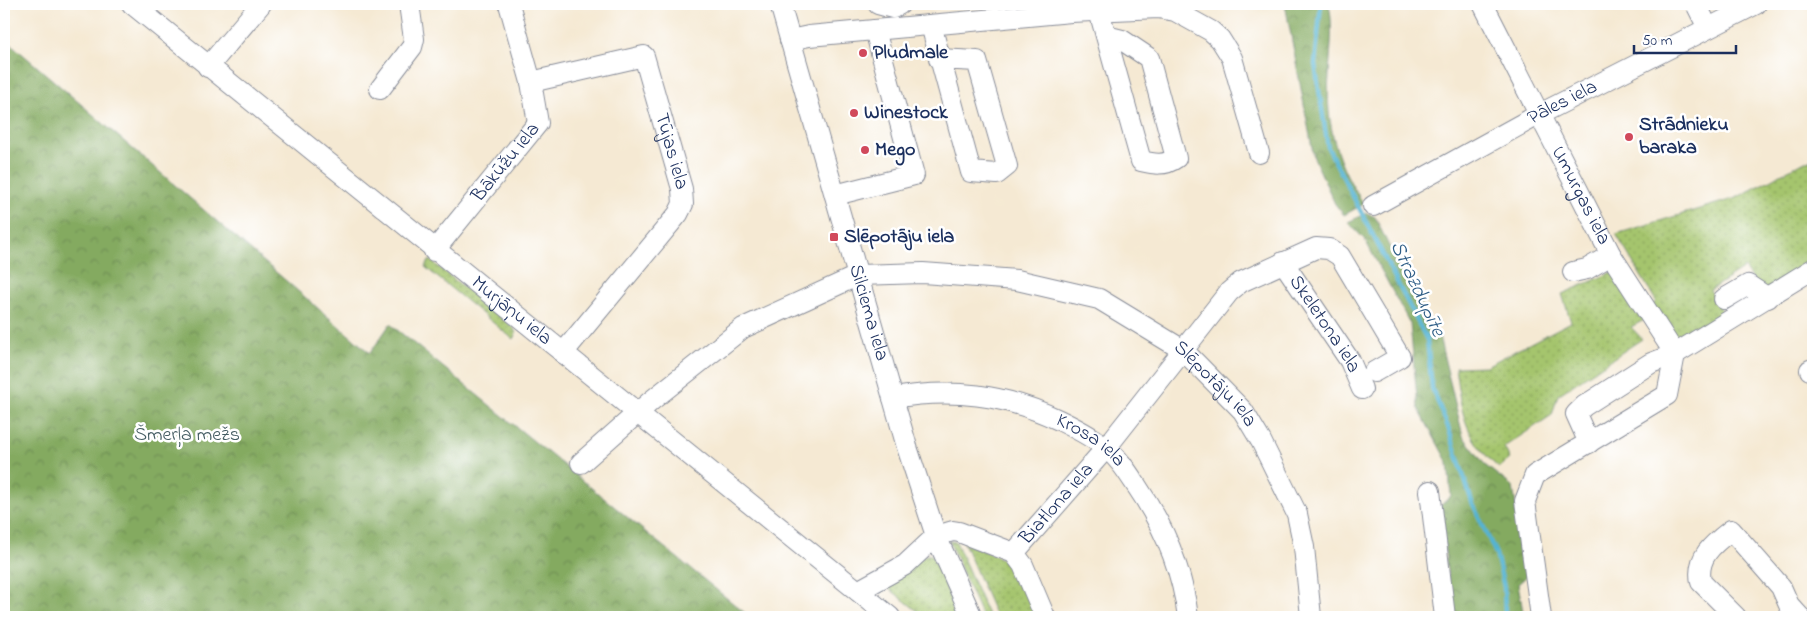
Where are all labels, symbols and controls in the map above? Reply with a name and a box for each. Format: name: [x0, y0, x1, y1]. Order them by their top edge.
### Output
scale bar: [1634, 22, 1737, 54]
text: 50 m: [1642, 30, 1673, 52]
place label: Pludmale: [873, 39, 949, 68]
marker: Pludmale: [857, 47, 869, 59]
street label: Pāles iela: [1522, 73, 1602, 132]
place label: Winestock: [864, 99, 949, 128]
marker: Winestock: [848, 107, 860, 119]
street label: Tūjas iela: [646, 110, 696, 193]
place label: Strādnieku baraka: [1639, 111, 1729, 163]
street label: Bākūžu iela: [464, 116, 547, 209]
marker: Strādnieku baraka: [1623, 131, 1635, 143]
place label: Mego: [875, 136, 916, 166]
street label: Umurgas iela: [1543, 141, 1618, 250]
marker: Mego: [859, 144, 871, 156]
place label: Slēpotāju iela: [844, 223, 955, 252]
marker: Slēpotāju iela: [828, 231, 840, 243]
water label: Strazdupīte: [1382, 236, 1453, 343]
street label: Silciema iela: [841, 261, 896, 364]
street label: Murjāņu iela: [465, 269, 558, 353]
street label: Skeletona iela: [1281, 269, 1368, 377]
street label: Slēpotāju iela: [1168, 333, 1264, 433]
street label: Krosa iela: [1051, 406, 1133, 473]
park label: Šmerļa mežs: [134, 421, 240, 450]
street label: Biatlona iela: [1012, 457, 1101, 552]

